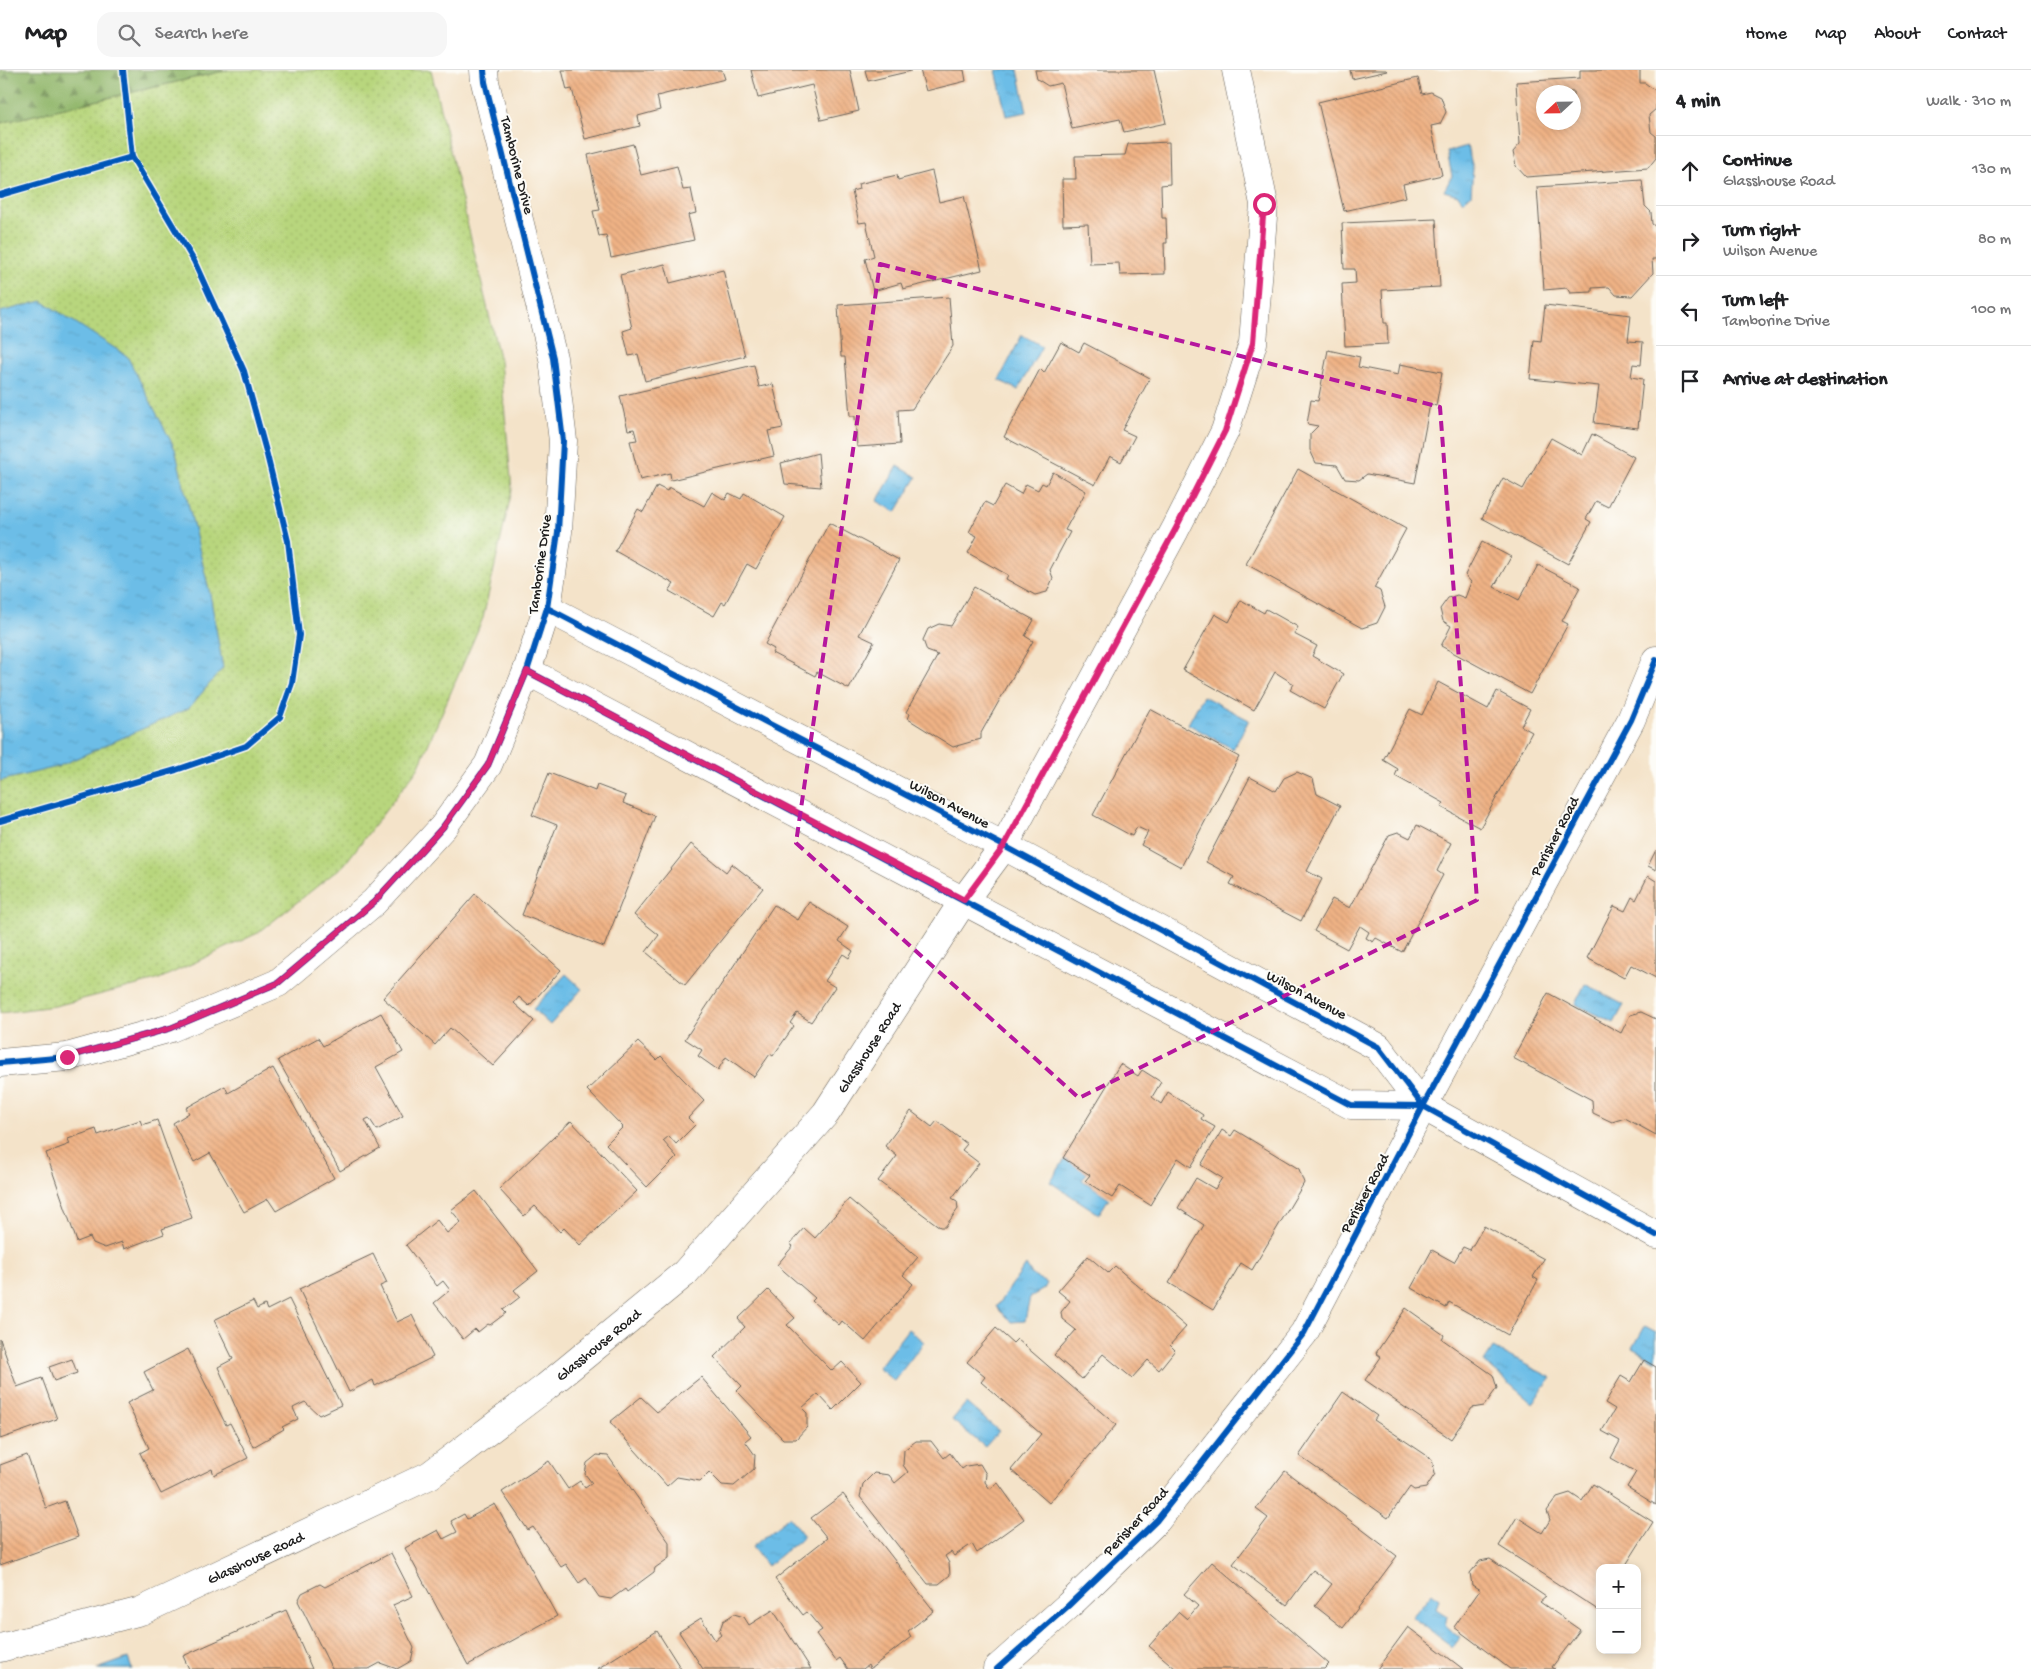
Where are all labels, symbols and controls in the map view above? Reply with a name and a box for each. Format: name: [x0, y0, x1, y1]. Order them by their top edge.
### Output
search box: [97, 12, 447, 57]
text: Map: [25, 20, 67, 49]
icon: search: [115, 21, 143, 49]
text: Search here: [155, 23, 248, 46]
text: Home: [1745, 24, 1787, 45]
text: Map: [1815, 24, 1846, 45]
text: About: [1874, 24, 1920, 45]
text: Contact: [1948, 24, 2006, 45]
north arrow: [1536, 85, 1581, 130]
text: 4 min: [1676, 90, 1720, 115]
text: Walk · 310 m: [1926, 93, 2011, 112]
street label: Tamborine Drive: [495, 114, 537, 216]
text: Continue: [1723, 150, 1792, 173]
icon: ahead: [1676, 157, 1704, 185]
text: 130 m: [1972, 161, 2011, 180]
text: Glasshouse Road: [1723, 173, 1835, 192]
route start: [1253, 193, 1276, 216]
text: Turn right: [1723, 220, 1799, 243]
icon: right: [1676, 227, 1704, 255]
text: 80 m: [1978, 231, 2011, 250]
text: Wilson Avenue: [1723, 243, 1817, 262]
text: Turn left: [1723, 290, 1787, 313]
icon: left: [1676, 297, 1704, 325]
text: 100 m: [1971, 301, 2011, 320]
text: Tamborine Drive: [1723, 313, 1830, 332]
icon: arrive: [1676, 367, 1704, 395]
text: Arrive at destination: [1723, 369, 1887, 392]
street label: Tamborine Drive: [525, 513, 557, 616]
street label: Wilson Avenue: [906, 776, 993, 834]
street label: Perisher Road: [1527, 793, 1585, 881]
street label: Wilson Avenue: [1263, 967, 1350, 1025]
street label: Glasshouse Road: [834, 999, 907, 1097]
route end: [56, 1046, 79, 1069]
street label: Perisher Road: [1337, 1150, 1395, 1238]
street label: Glasshouse Road: [553, 1305, 646, 1386]
street label: Perisher Road: [1099, 1483, 1174, 1561]
street label: Glasshouse Road: [205, 1528, 308, 1589]
map controls: [1596, 1564, 1641, 1654]
button: +: [1596, 1564, 1641, 1609]
button: −: [1596, 1609, 1641, 1654]

